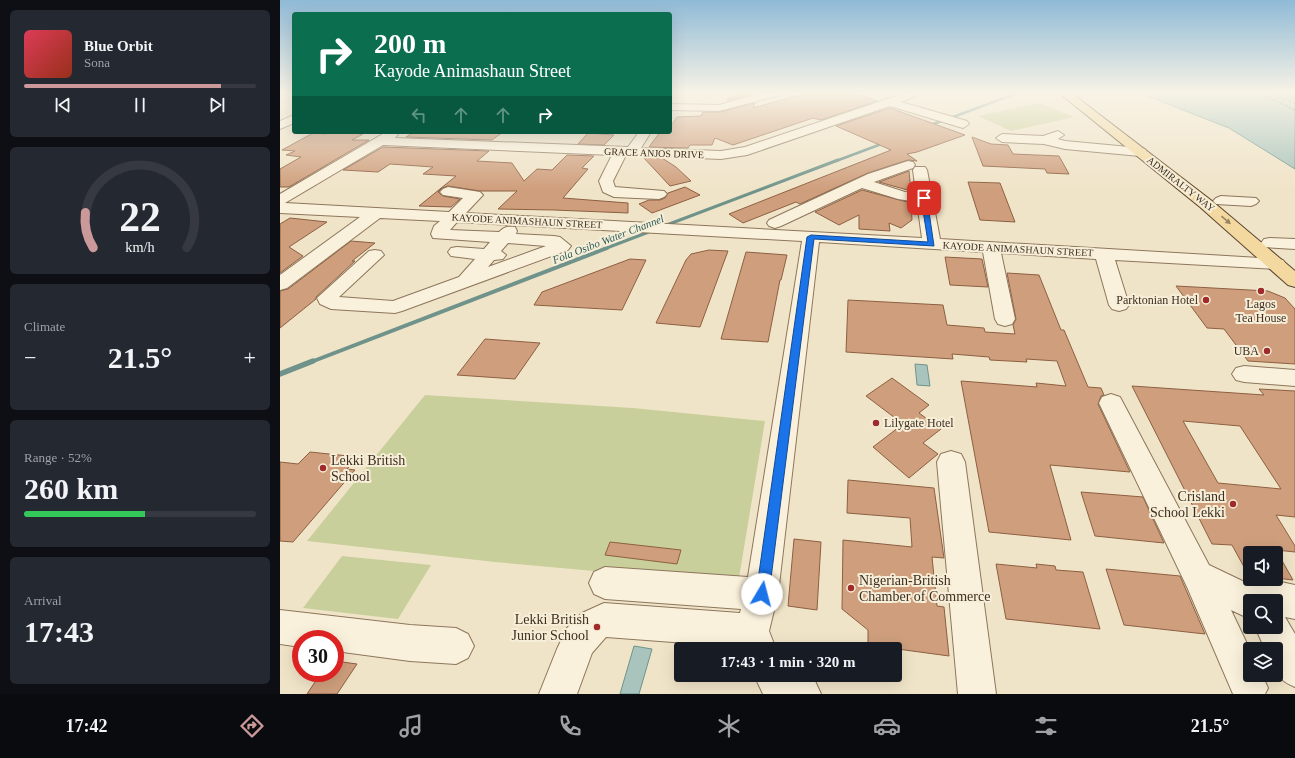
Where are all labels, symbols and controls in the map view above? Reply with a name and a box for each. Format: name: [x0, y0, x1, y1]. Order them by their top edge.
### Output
icon: right: [308, 28, 360, 80]
text: 200 m: [374, 28, 446, 59]
text: Blue Orbit: [84, 38, 153, 54]
text: Sona: [84, 55, 110, 70]
text: Kayode Animashaun Street: [374, 61, 571, 81]
icon: previous: [52, 94, 74, 116]
icon: pause: [129, 94, 151, 116]
icon: next: [206, 94, 228, 116]
icon: left: [408, 104, 430, 126]
icon: ahead: [450, 104, 472, 126]
icon: ahead: [492, 104, 514, 126]
icon: right: [534, 104, 556, 126]
street label: GRACE ANJOS DRIVE: [604, 146, 704, 160]
street label: ADMIRALTY WAY: [1145, 154, 1217, 214]
pin: [907, 181, 941, 215]
icon: arrive: [913, 187, 935, 209]
text: 22: [119, 194, 161, 240]
street label: KAYODE ANIMASHAUN STREET: [451, 212, 603, 230]
water label: Fola Osibo Water Channel: [550, 212, 665, 266]
one-way arrow: [1221, 216, 1232, 225]
text: km/h: [125, 239, 155, 255]
street label: KAYODE ANIMASHAUN STREET: [942, 240, 1094, 258]
marker: Lagos Tea House: [1256, 286, 1266, 296]
place label: Parktonian Hotel: [1116, 293, 1199, 307]
marker: Parktonian Hotel: [1201, 295, 1211, 305]
place label: Lagos Tea House: [1236, 297, 1286, 325]
text: Climate: [24, 319, 65, 334]
text: 21.5°: [108, 341, 172, 374]
place label: UBA: [1234, 344, 1259, 358]
text: −: [24, 345, 36, 370]
text: +: [244, 345, 256, 370]
marker: UBA: [1262, 346, 1272, 356]
place label: Lilygate Hotel: [884, 416, 954, 430]
marker: Lilygate Hotel: [871, 418, 881, 428]
text: Range · 52%: [24, 450, 92, 465]
place label: Lekki British School: [331, 453, 405, 484]
marker: Lekki British School: [318, 463, 328, 473]
text: 260 km: [24, 472, 118, 505]
place label: Crisland School Lekki: [1150, 489, 1225, 520]
marker: Crisland School Lekki: [1228, 499, 1238, 509]
map controls: [1243, 546, 1283, 682]
button: sound: [1243, 546, 1283, 586]
position arrow: [741, 573, 783, 615]
place label: Nigerian-British Chamber of Commerce: [859, 573, 990, 604]
marker: Nigerian-British Chamber of Commerce: [846, 583, 856, 593]
text: Arrival: [24, 593, 62, 608]
button: search: [1243, 594, 1283, 634]
place label: Lekki British Junior School: [512, 612, 589, 643]
text: 17:43: [24, 615, 94, 648]
marker: Lekki British Junior School: [592, 622, 602, 632]
speed limit sign: 30: [292, 630, 344, 682]
button: layers: [1243, 642, 1283, 682]
text: 17:43 · 1 min · 320 m: [721, 654, 856, 670]
icon: directions: [238, 712, 266, 740]
icon: music: [397, 712, 425, 740]
icon: phone: [556, 712, 584, 740]
icon: climate: [715, 712, 743, 740]
icon: car: [873, 712, 901, 740]
icon: filters: [1032, 712, 1060, 740]
text: 17:42: [65, 716, 107, 736]
text: 21.5°: [1191, 716, 1230, 736]

